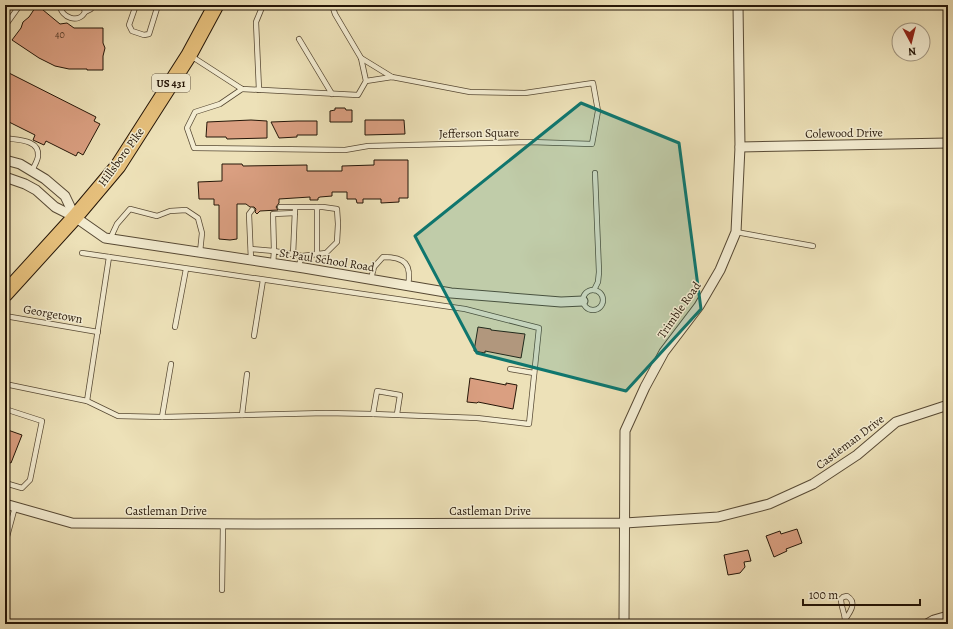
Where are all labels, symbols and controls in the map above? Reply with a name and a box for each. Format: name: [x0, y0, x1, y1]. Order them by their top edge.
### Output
north arrow: [891, 22, 931, 62]
house number: 40: [55, 28, 65, 41]
text: N: [907, 43, 917, 59]
road number: US 431: [152, 74, 190, 92]
street label: Hillsboro Pike: [94, 124, 148, 190]
street label: Jefferson Square: [439, 124, 519, 142]
street label: Colewood Drive: [805, 124, 883, 142]
street label: St Paul School Road: [278, 245, 376, 276]
street label: Trimble Road: [654, 278, 705, 342]
street label: Georgetown: [22, 301, 84, 327]
street label: Castleman Drive: [813, 411, 887, 473]
street label: Castleman Drive: [125, 503, 207, 519]
street label: Castleman Drive: [449, 503, 531, 519]
scale bar: [803, 581, 920, 607]
text: 100 m: [809, 587, 838, 603]

